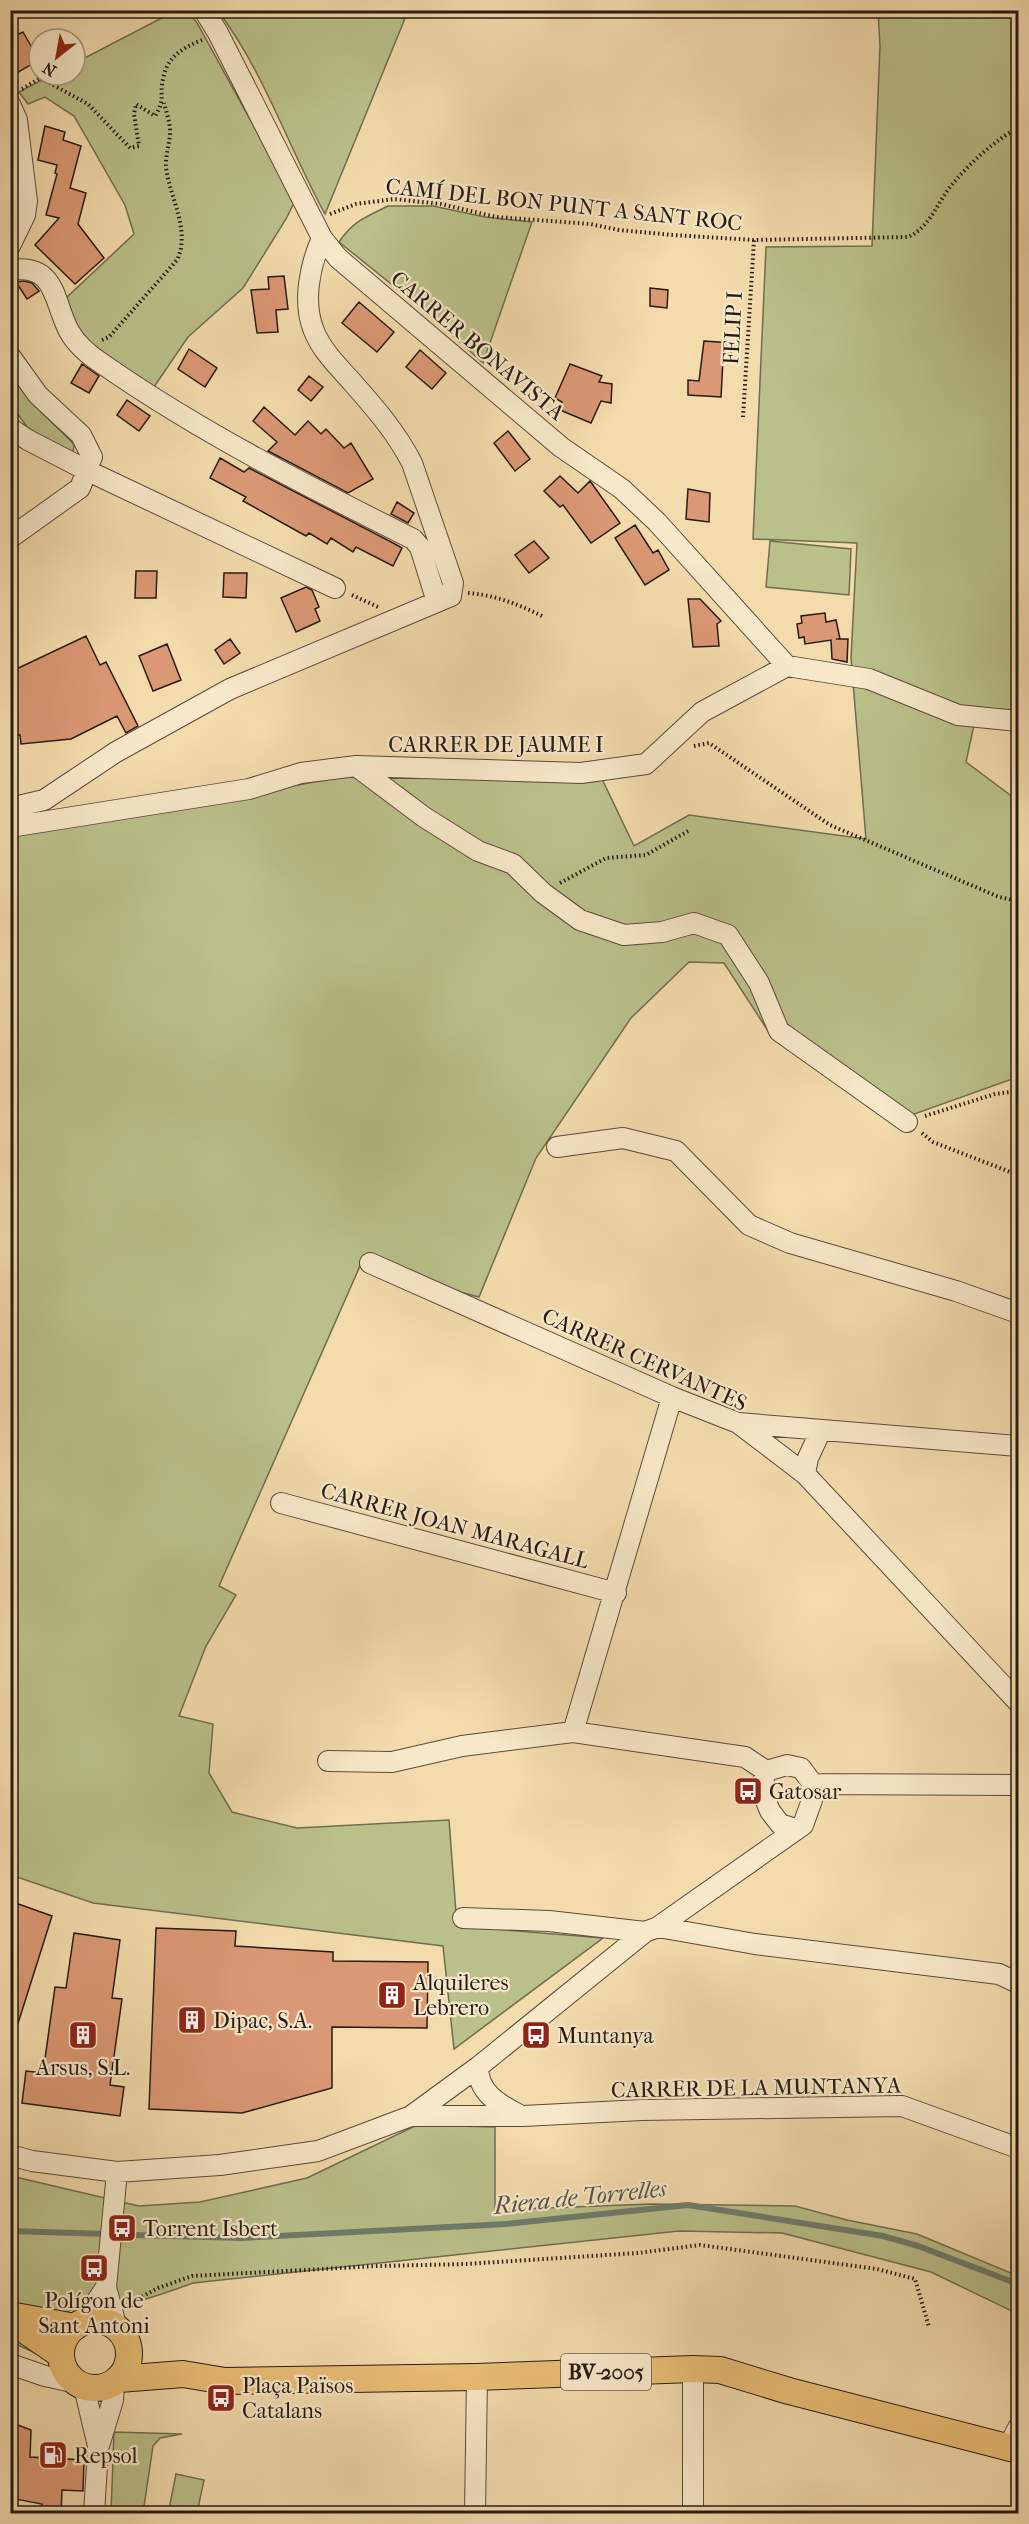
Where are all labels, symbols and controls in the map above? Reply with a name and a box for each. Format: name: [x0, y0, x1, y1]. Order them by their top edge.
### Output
north arrow: [27, 27, 87, 87]
text: N: [39, 58, 60, 81]
street label: CAMÍ DEL BON PUNT A SANT ROC: [384, 172, 743, 237]
street label: CARRER BONAVISTA: [385, 266, 570, 426]
street label: FELIP I: [718, 290, 748, 365]
street label: CARRER DE JAUME I: [388, 732, 604, 758]
street label: CARRER CERVANTES: [538, 1303, 751, 1417]
street label: CARRER JOAN MARAGALL: [318, 1478, 592, 1574]
bus stop icon: Gatosar: [732, 1775, 764, 1807]
place label: Gatosar: [769, 1779, 842, 1805]
place label: Alquileres Lebrero: [412, 1970, 509, 2021]
building icon: Alquileres Lebrero: [376, 1979, 408, 2011]
building icon: Dipac, S.A.: [176, 2004, 208, 2036]
place label: Dipac, S.A.: [213, 2008, 312, 2034]
building icon: Arsus, S.L.: [67, 2019, 99, 2051]
bus stop icon: Muntanya: [520, 2019, 552, 2051]
place label: Muntanya: [557, 2023, 654, 2049]
place label: Arsus, S.L.: [35, 2055, 130, 2081]
street label: CARRER DE LA MUNTANYA: [611, 2072, 902, 2104]
water label: Riera de Torrelles: [490, 2174, 668, 2220]
bus stop icon: Torrent Isbert: [106, 2212, 138, 2244]
place label: Torrent Isbert: [143, 2216, 278, 2242]
bus stop icon: Polígon de Sant Antoni: [78, 2252, 110, 2284]
place label: Polígon de Sant Antoni: [38, 2288, 150, 2339]
road number: BV-2005: [561, 2354, 651, 2390]
place label: Plaça Països Catalans: [242, 2373, 353, 2424]
bus stop icon: Plaça Països Catalans: [205, 2382, 237, 2414]
fuel station icon: Repsol: [37, 2439, 69, 2471]
place label: Repsol: [74, 2443, 138, 2469]

